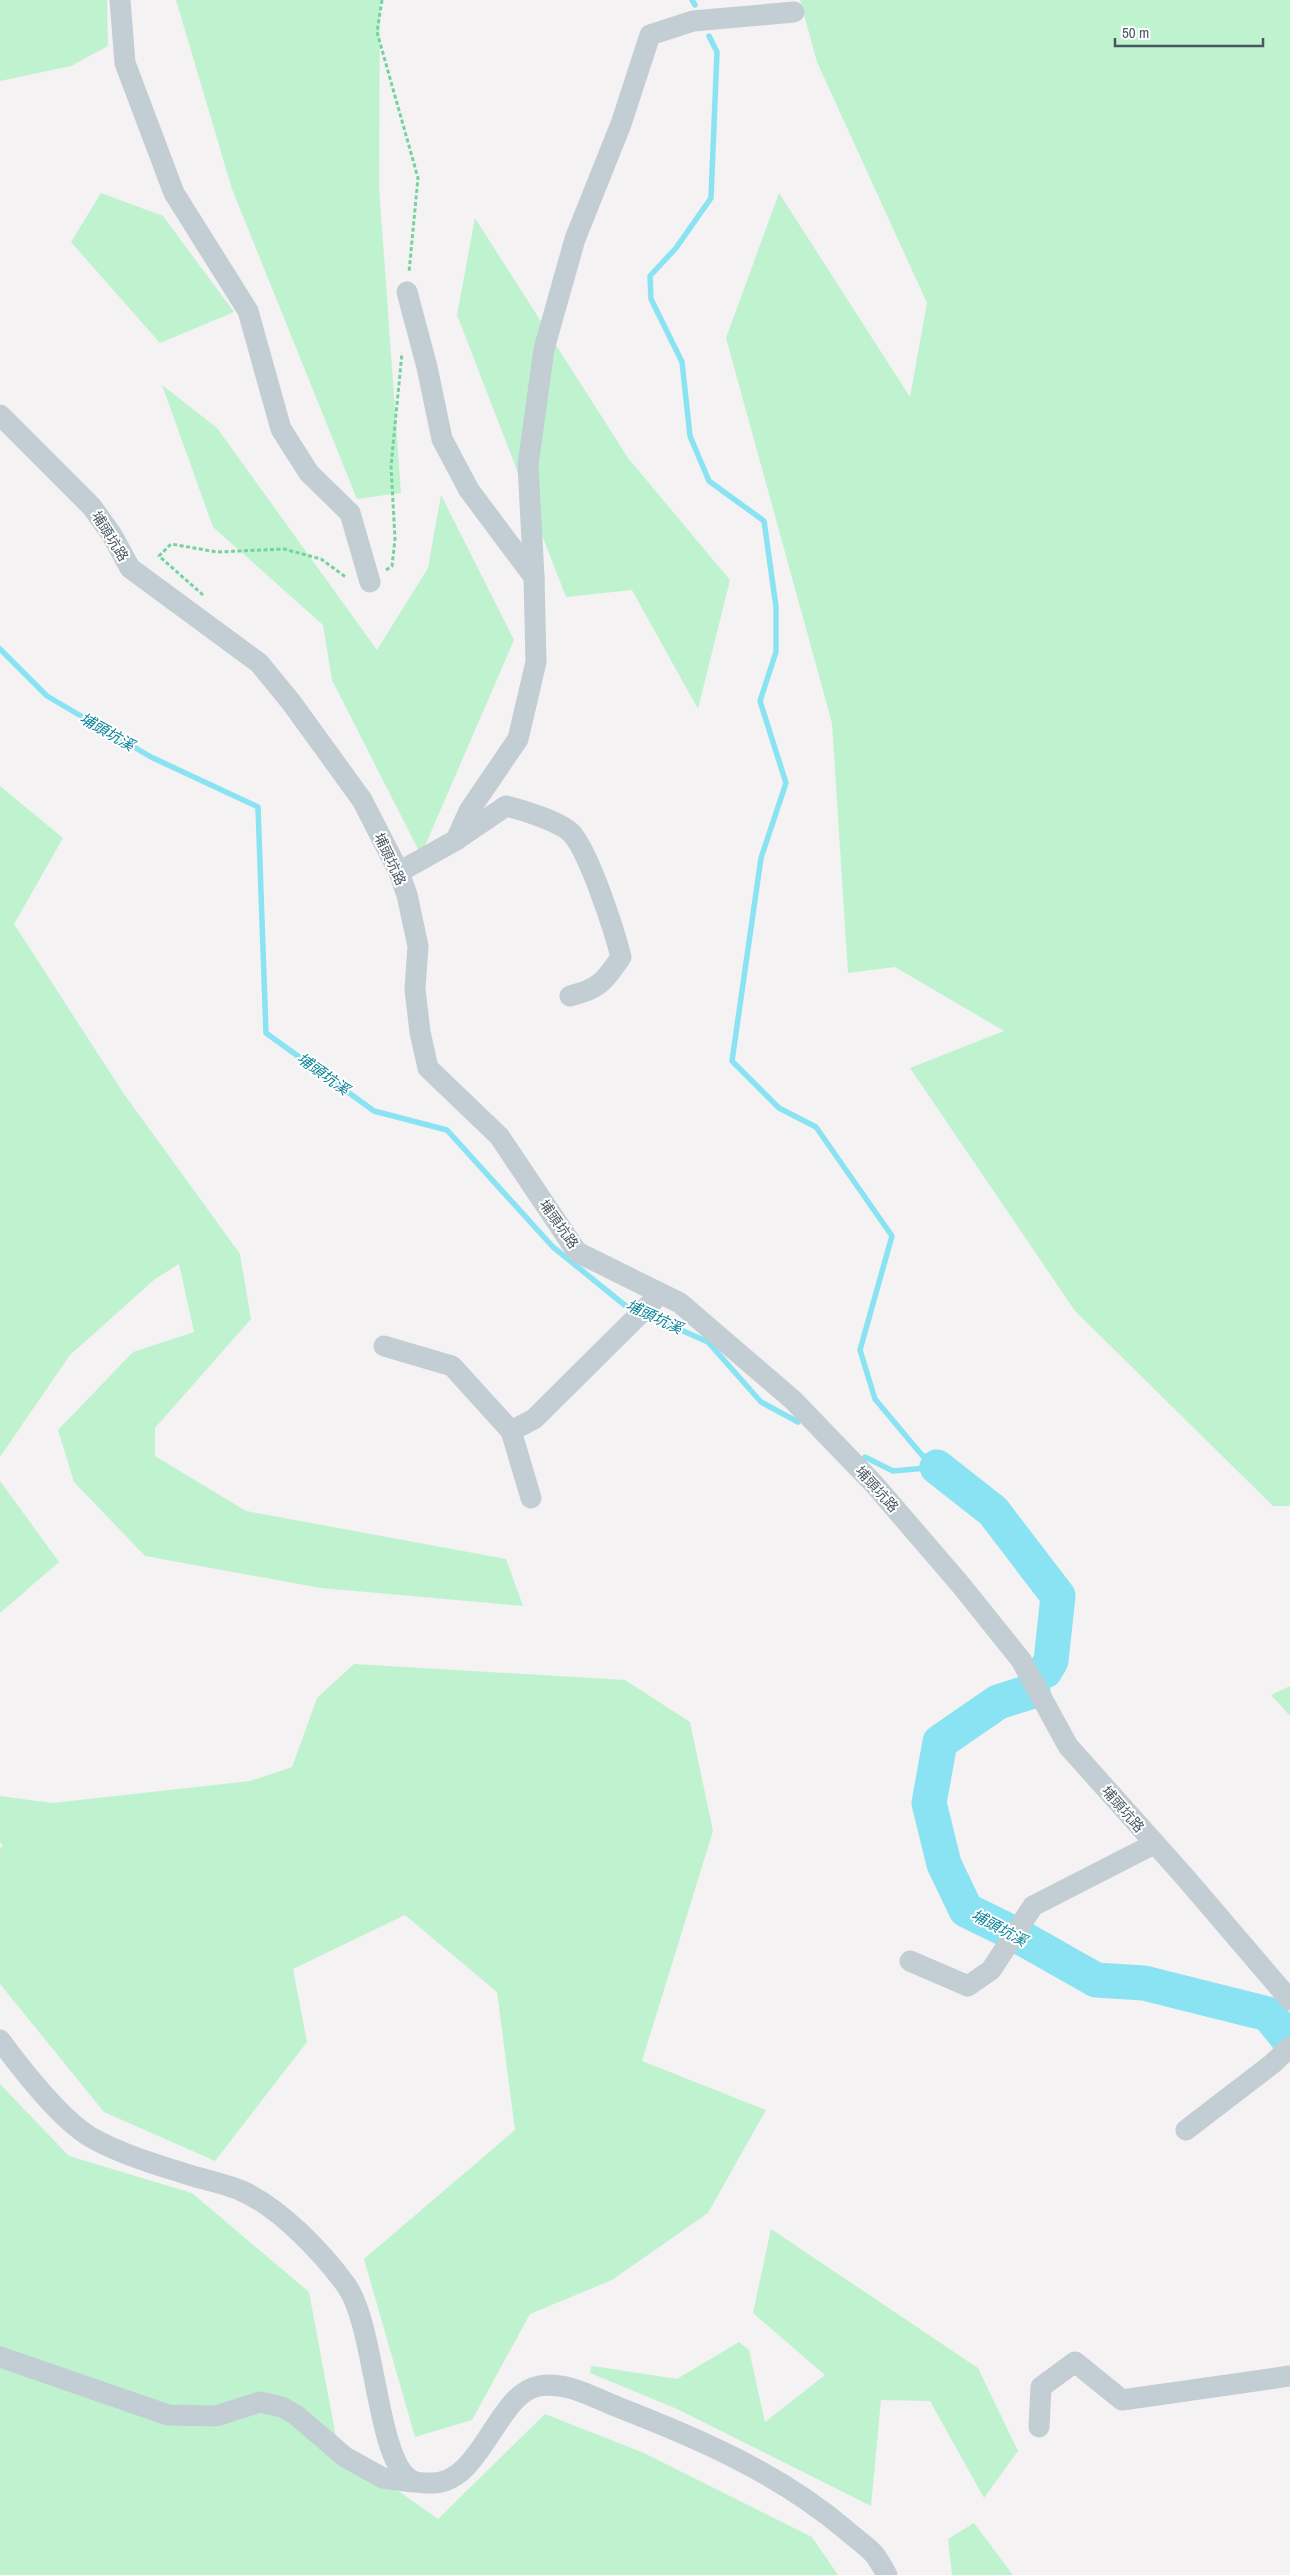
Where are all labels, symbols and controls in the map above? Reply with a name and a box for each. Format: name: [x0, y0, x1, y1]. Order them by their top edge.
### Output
scale bar: [1115, 15, 1262, 47]
text: 50 m: [1122, 22, 1149, 43]
street label: 埔頭坑路: [88, 507, 132, 565]
water label: 埔頭坑溪: [76, 707, 140, 757]
street label: 埔頭坑路: [370, 830, 410, 888]
water label: 埔頭坑溪: [293, 1047, 355, 1101]
street label: 埔頭坑路: [536, 1196, 582, 1252]
water label: 埔頭坑溪: [623, 1294, 688, 1340]
street label: 埔頭坑路: [852, 1462, 902, 1516]
street label: 埔頭坑路: [1098, 1782, 1148, 1836]
water label: 埔頭坑溪: [968, 1904, 1032, 1952]

